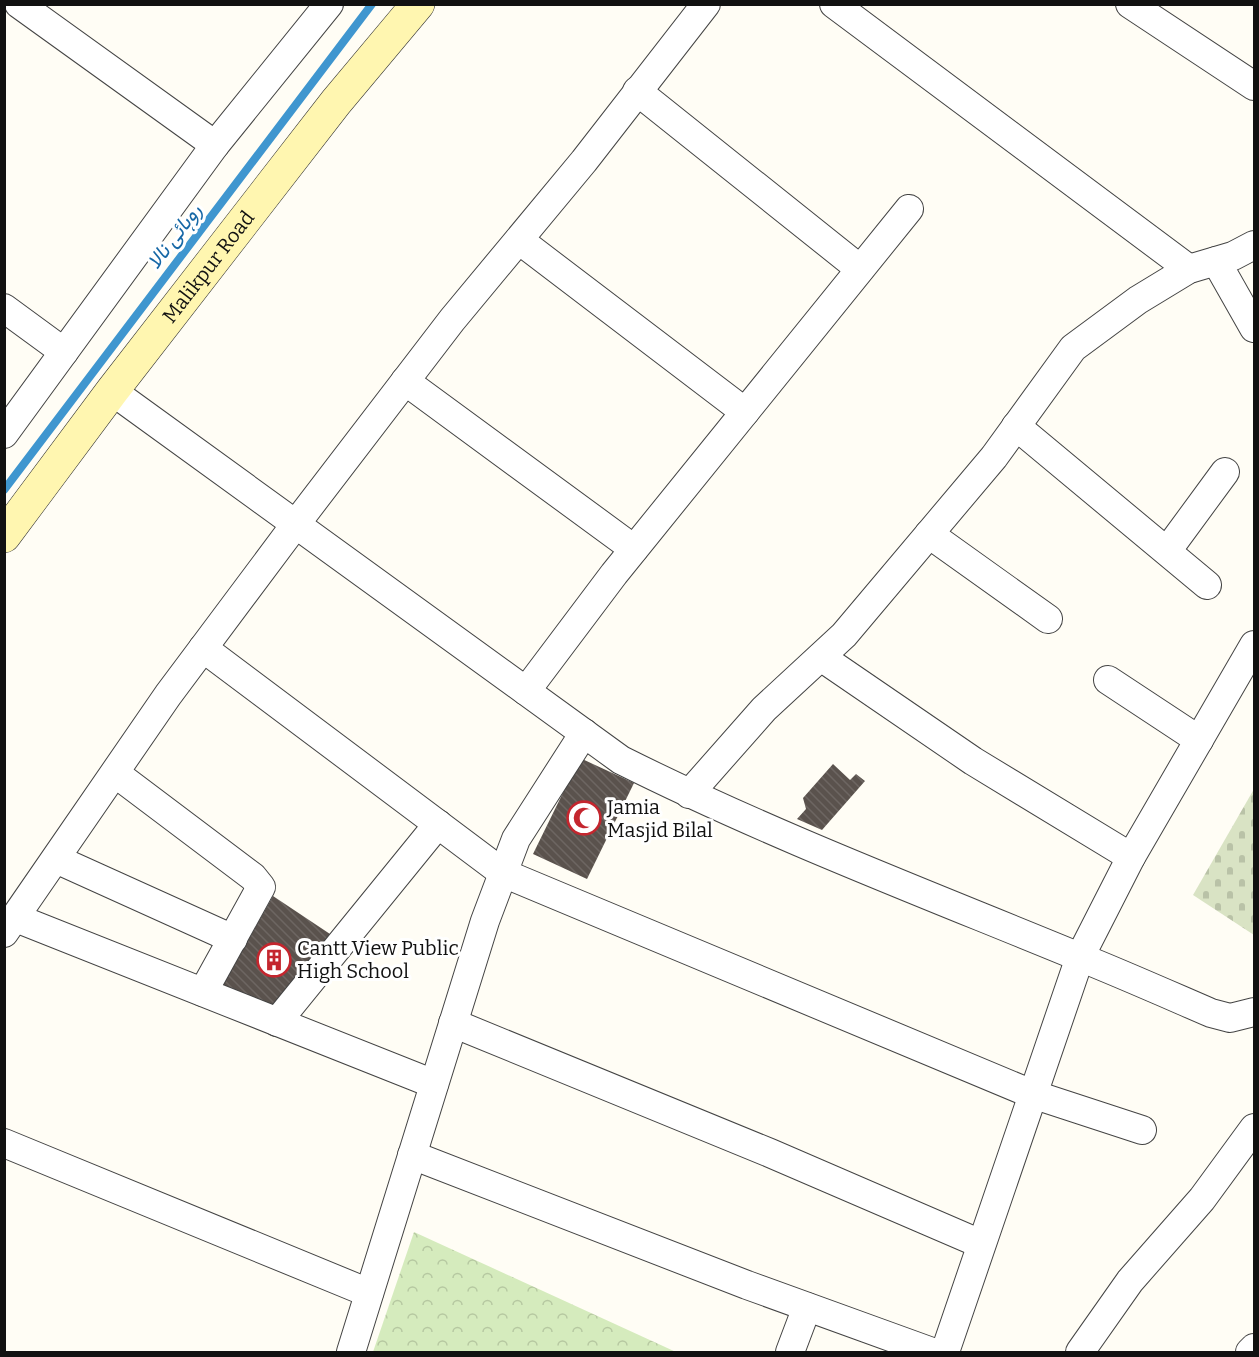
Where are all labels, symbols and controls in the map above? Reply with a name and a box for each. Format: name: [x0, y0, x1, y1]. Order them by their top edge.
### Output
water label: روہائی نالا: [141, 198, 208, 274]
street label: Malikpur Road: [157, 206, 259, 328]
place label: Jamia Masjid Bilal: [606, 795, 713, 843]
mosque icon: Jamia Masjid Bilal: [566, 800, 602, 836]
place label: Cantt View Public High School: [297, 936, 459, 983]
building icon: Cantt View Public High School: [256, 942, 292, 978]

